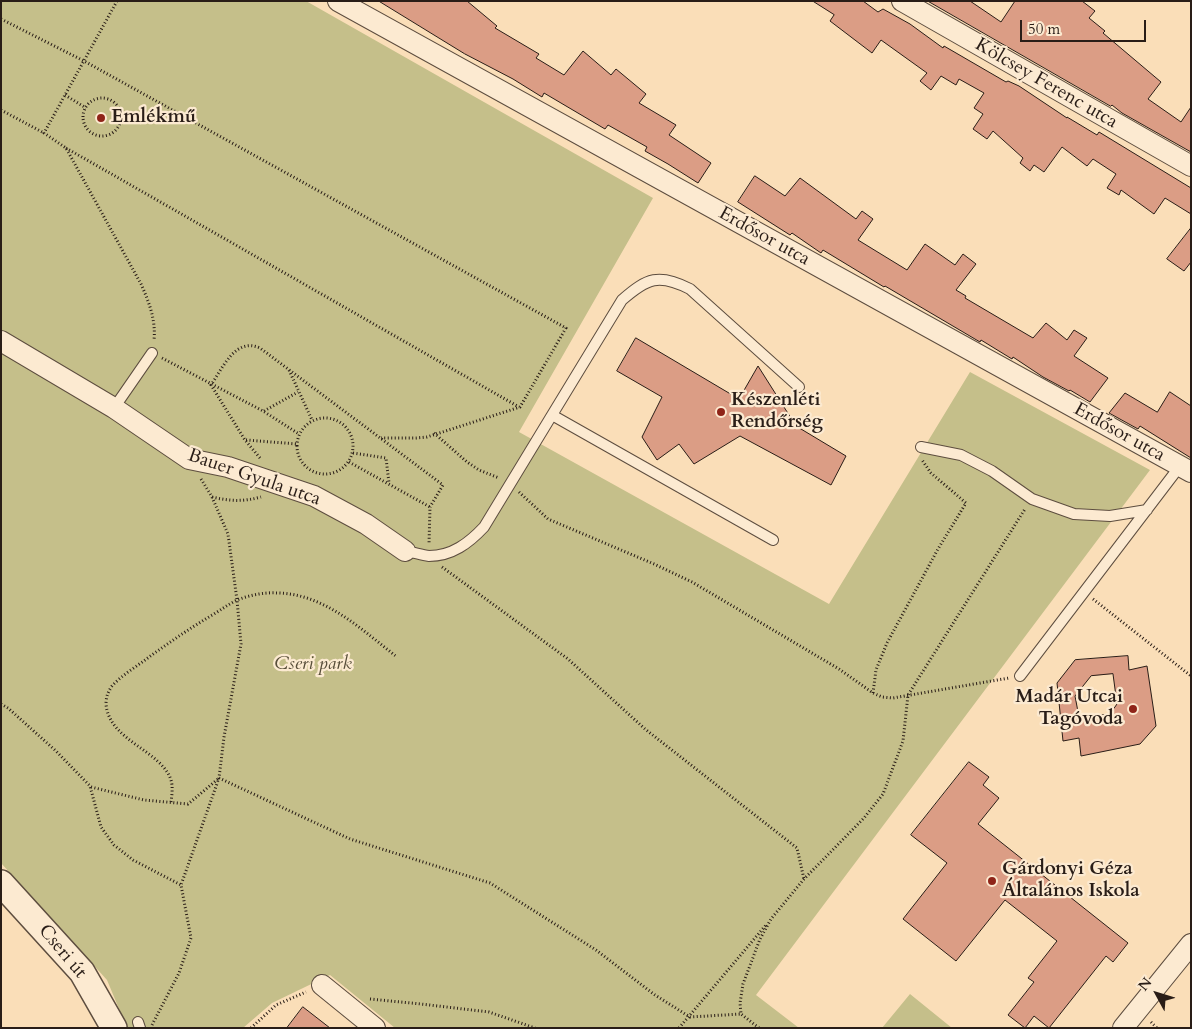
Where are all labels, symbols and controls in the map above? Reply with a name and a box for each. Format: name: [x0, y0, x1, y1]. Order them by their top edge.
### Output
scale bar: [1022, 10, 1148, 42]
text: 50 m: [1028, 19, 1060, 39]
street label: Kölcsey Ferenc utca: [971, 34, 1121, 134]
place label: Emlékmű: [111, 107, 196, 129]
marker: Emlékmű: [95, 112, 107, 124]
street label: Erdősor utca: [714, 203, 814, 271]
place label: Készenléti Rendőrség: [731, 390, 823, 434]
street label: Erdősor utca: [1069, 399, 1169, 467]
marker: Készenléti Rendőrség: [715, 406, 727, 418]
street label: Bauer Gyula utca: [184, 445, 324, 511]
park label: Cseri park: [274, 654, 352, 676]
place label: Madár Utcai Tagóvoda: [1015, 687, 1123, 731]
marker: Madár Utcai Tagóvoda: [1127, 703, 1139, 715]
place label: Gárdonyi Géza Általános Iskola: [1002, 859, 1140, 903]
marker: Gárdonyi Géza Általános Iskola: [986, 875, 998, 887]
street label: Cseri út: [33, 920, 91, 984]
north arrow: [1132, 969, 1182, 1019]
text: N: [1134, 974, 1156, 995]

